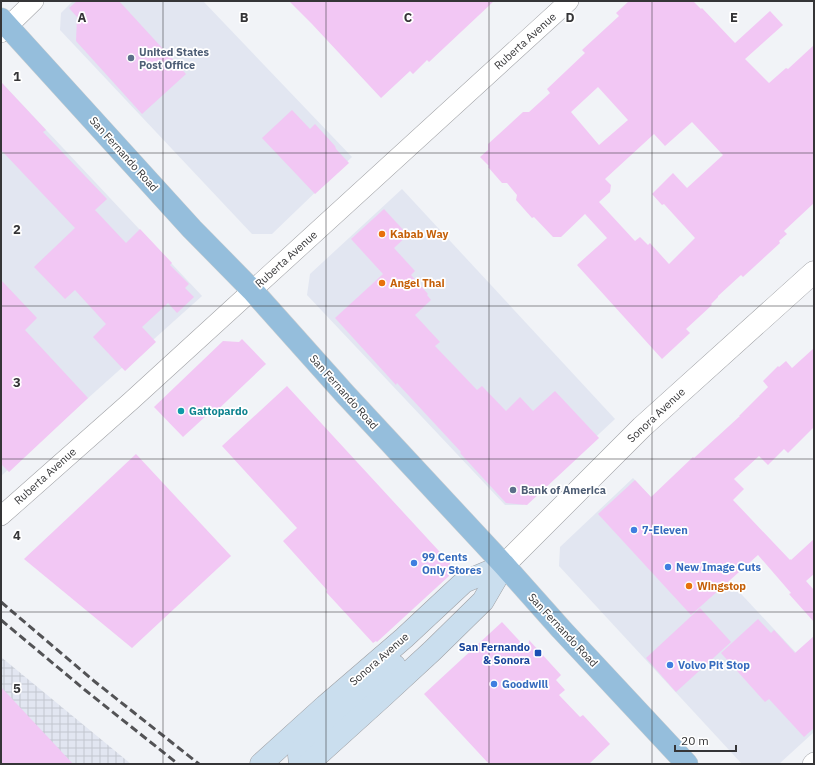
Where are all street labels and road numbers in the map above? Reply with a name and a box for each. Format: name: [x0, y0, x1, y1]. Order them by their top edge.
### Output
street label: Ruberta Avenue: [491, 9, 559, 73]
street label: San Fernando Road: [87, 114, 161, 194]
street label: Ruberta Avenue: [252, 227, 320, 291]
street label: San Fernando Road: [307, 352, 381, 432]
street label: Sonora Avenue: [624, 385, 688, 445]
street label: Ruberta Avenue: [11, 444, 79, 508]
street label: San Fernando Road: [525, 590, 601, 670]
street label: Sonora Avenue: [346, 629, 412, 689]

